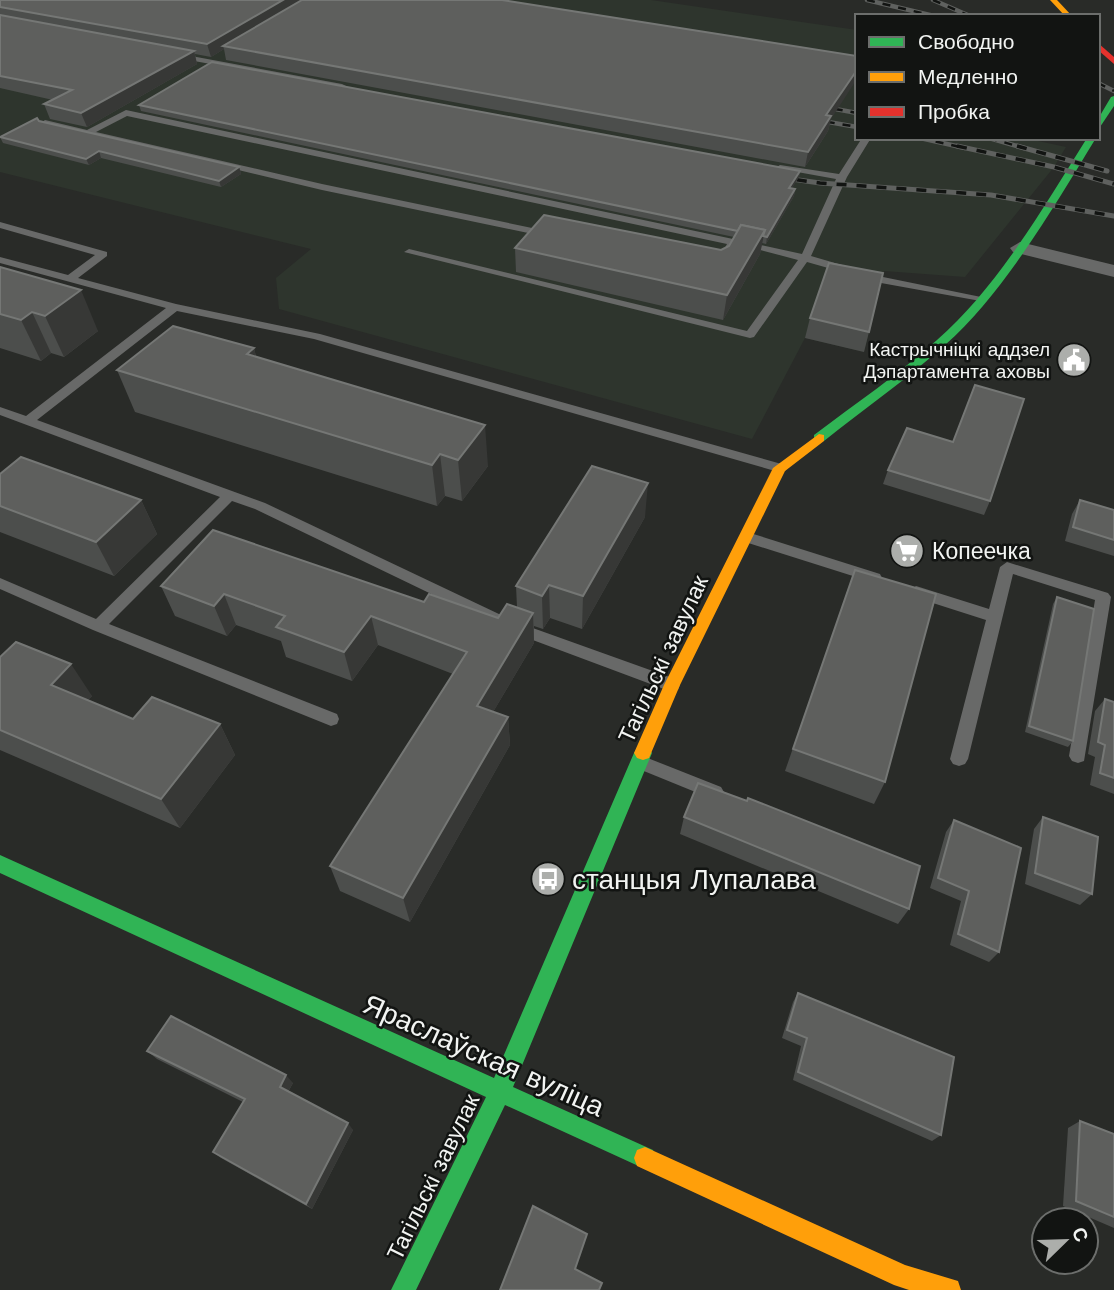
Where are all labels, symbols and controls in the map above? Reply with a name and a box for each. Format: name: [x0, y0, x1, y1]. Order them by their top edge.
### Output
legend: [855, 14, 1100, 140]
text: Свободно: [918, 29, 1015, 54]
text: Медленно: [918, 64, 1018, 89]
text: Пробка: [918, 99, 990, 124]
place label: Кастрычніцкі аддзел Дэпартамента аховы: [864, 338, 1050, 383]
public building icon: Кастрычніцкі аддзел Дэпартамента аховы: [1055, 341, 1093, 379]
supermarket icon: Копеечка: [888, 532, 926, 570]
place label: Копеечка: [932, 538, 1031, 565]
street label: Тагільскі завулак: [613, 570, 714, 747]
bus stop icon: станцыя Лупалава: [529, 860, 567, 898]
place label: станцыя Лупалава: [572, 863, 816, 896]
street label: Яраслаўская вуліца: [358, 987, 610, 1124]
street label: Тагільскі завулак: [382, 1089, 486, 1265]
north arrow: [1030, 1206, 1100, 1276]
text: С: [1067, 1224, 1094, 1246]

